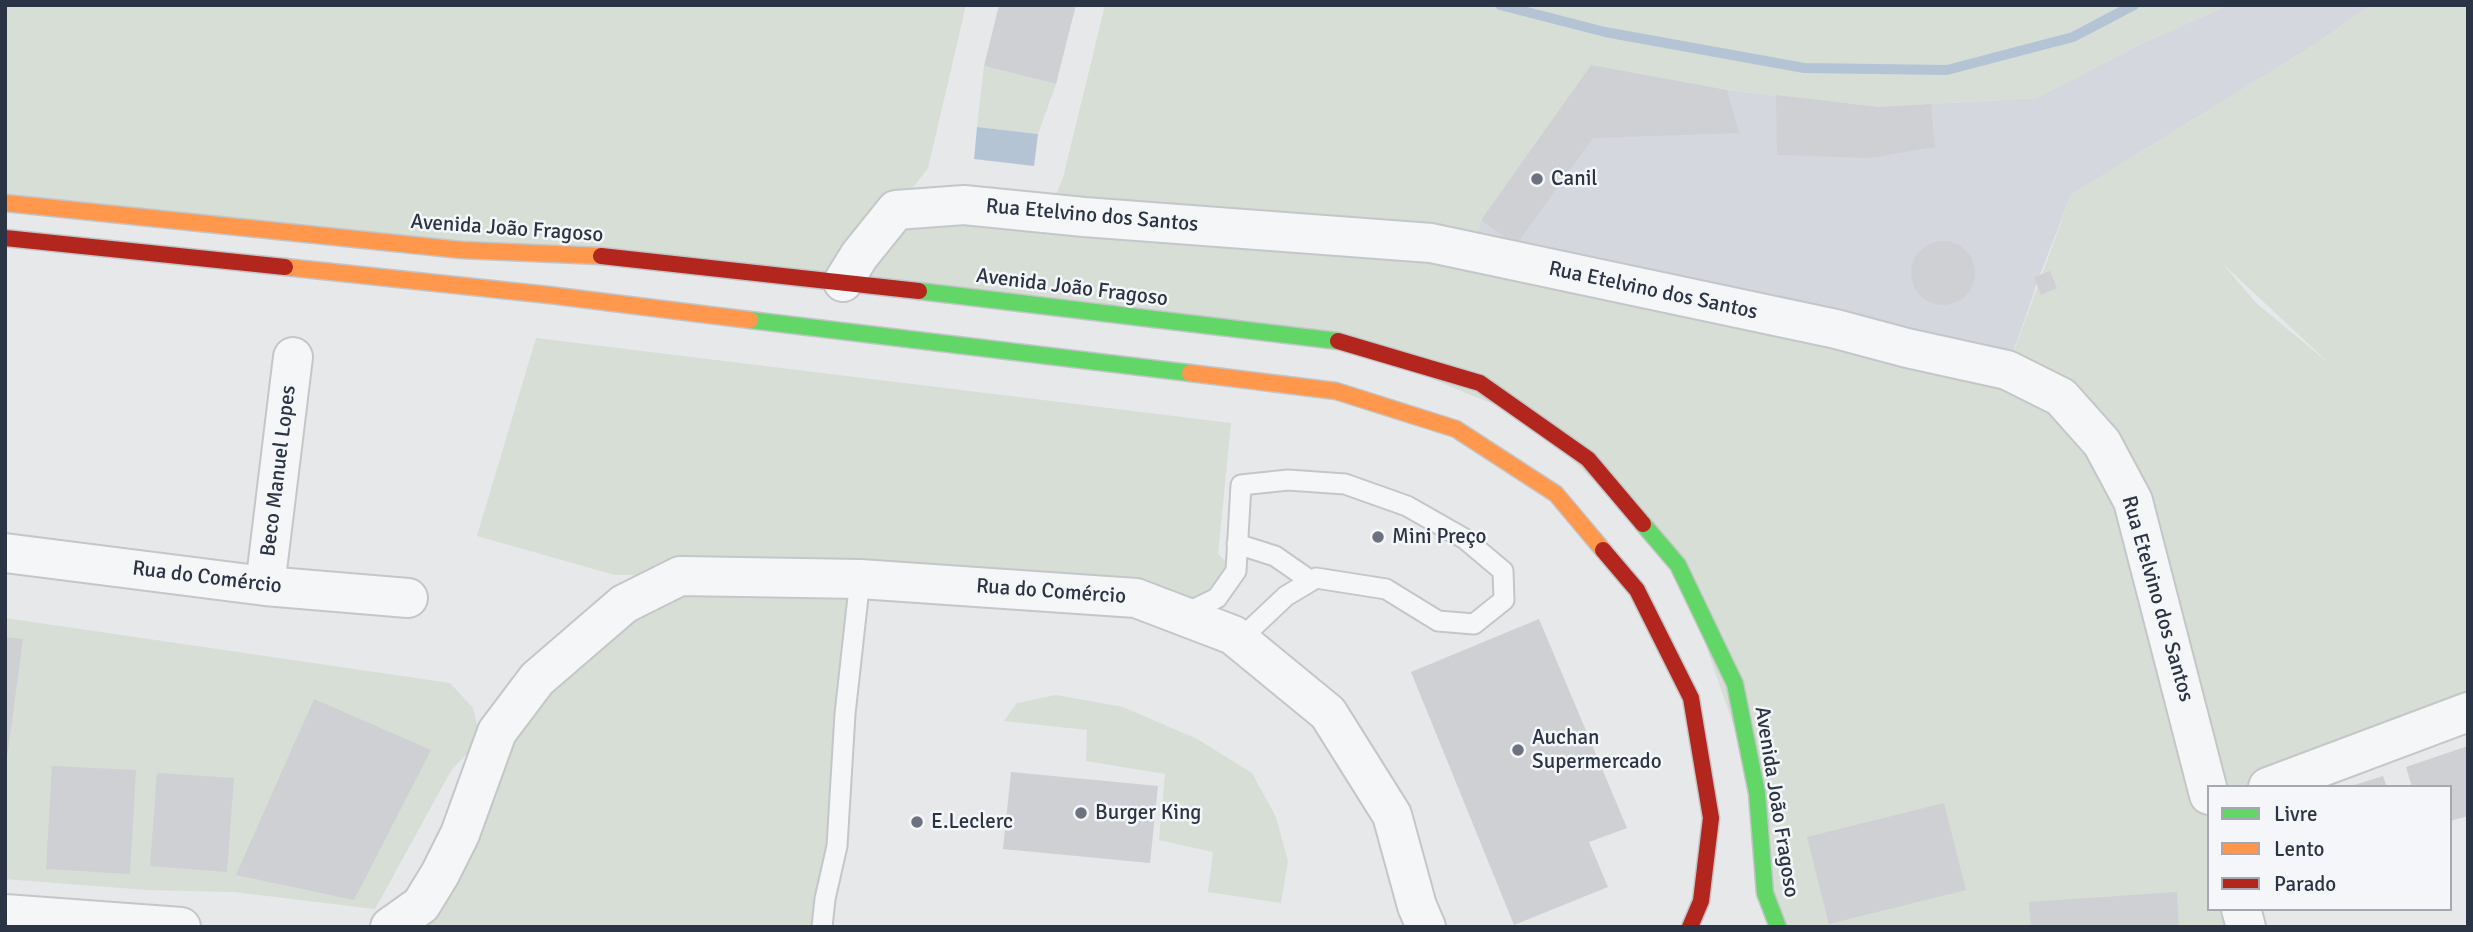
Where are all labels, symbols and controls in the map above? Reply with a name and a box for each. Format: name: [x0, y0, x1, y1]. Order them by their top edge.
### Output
place label: Canil: [1551, 166, 1597, 192]
marker: Canil: [1529, 171, 1545, 187]
street label: Rua Etelvino dos Santos: [985, 194, 1199, 238]
street label: Avenida João Fragoso: [410, 210, 604, 248]
street label: Rua Etelvino dos Santos: [1546, 257, 1760, 325]
street label: Avenida João Fragoso: [975, 264, 1169, 312]
street label: Beco Manuel Lopes: [256, 384, 302, 558]
street label: Rua Etelvino dos Santos: [2116, 493, 2198, 705]
place label: Mini Preço: [1392, 524, 1487, 550]
marker: Mini Preço: [1370, 529, 1386, 545]
street label: Rua do Comércio: [131, 556, 283, 600]
street label: Rua do Comércio: [975, 574, 1127, 610]
street label: Avenida João Fragoso: [1748, 705, 1804, 899]
place label: Auchan Supermercado: [1532, 725, 1662, 775]
marker: Auchan Supermercado: [1510, 742, 1526, 758]
legend: [2207, 785, 2452, 911]
place label: Burger King: [1095, 800, 1201, 826]
text: Livre: [2274, 801, 2317, 827]
marker: Burger King: [1073, 805, 1089, 821]
place label: E.Leclerc: [931, 809, 1013, 835]
marker: E.Leclerc: [909, 814, 925, 830]
text: Lento: [2274, 836, 2324, 862]
text: Parado: [2274, 871, 2336, 897]

